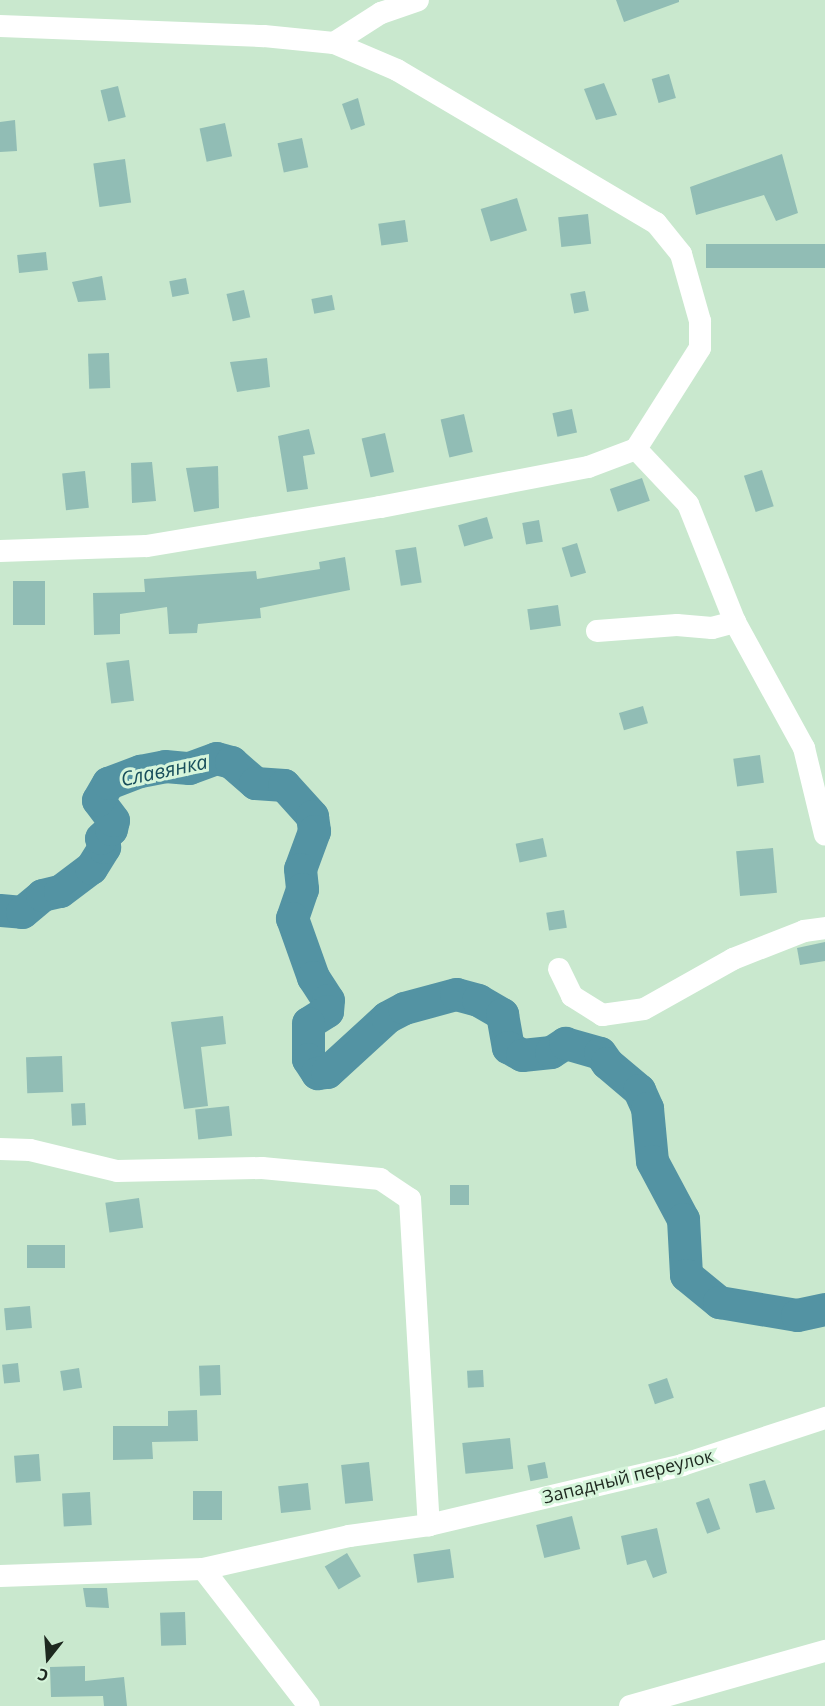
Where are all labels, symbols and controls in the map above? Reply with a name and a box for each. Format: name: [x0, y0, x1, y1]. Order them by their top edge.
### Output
water label: Славянка: [118, 749, 210, 791]
street label: Западный переулок: [540, 1444, 716, 1508]
north arrow: [18, 1628, 78, 1688]
text: С: [35, 1663, 51, 1687]

